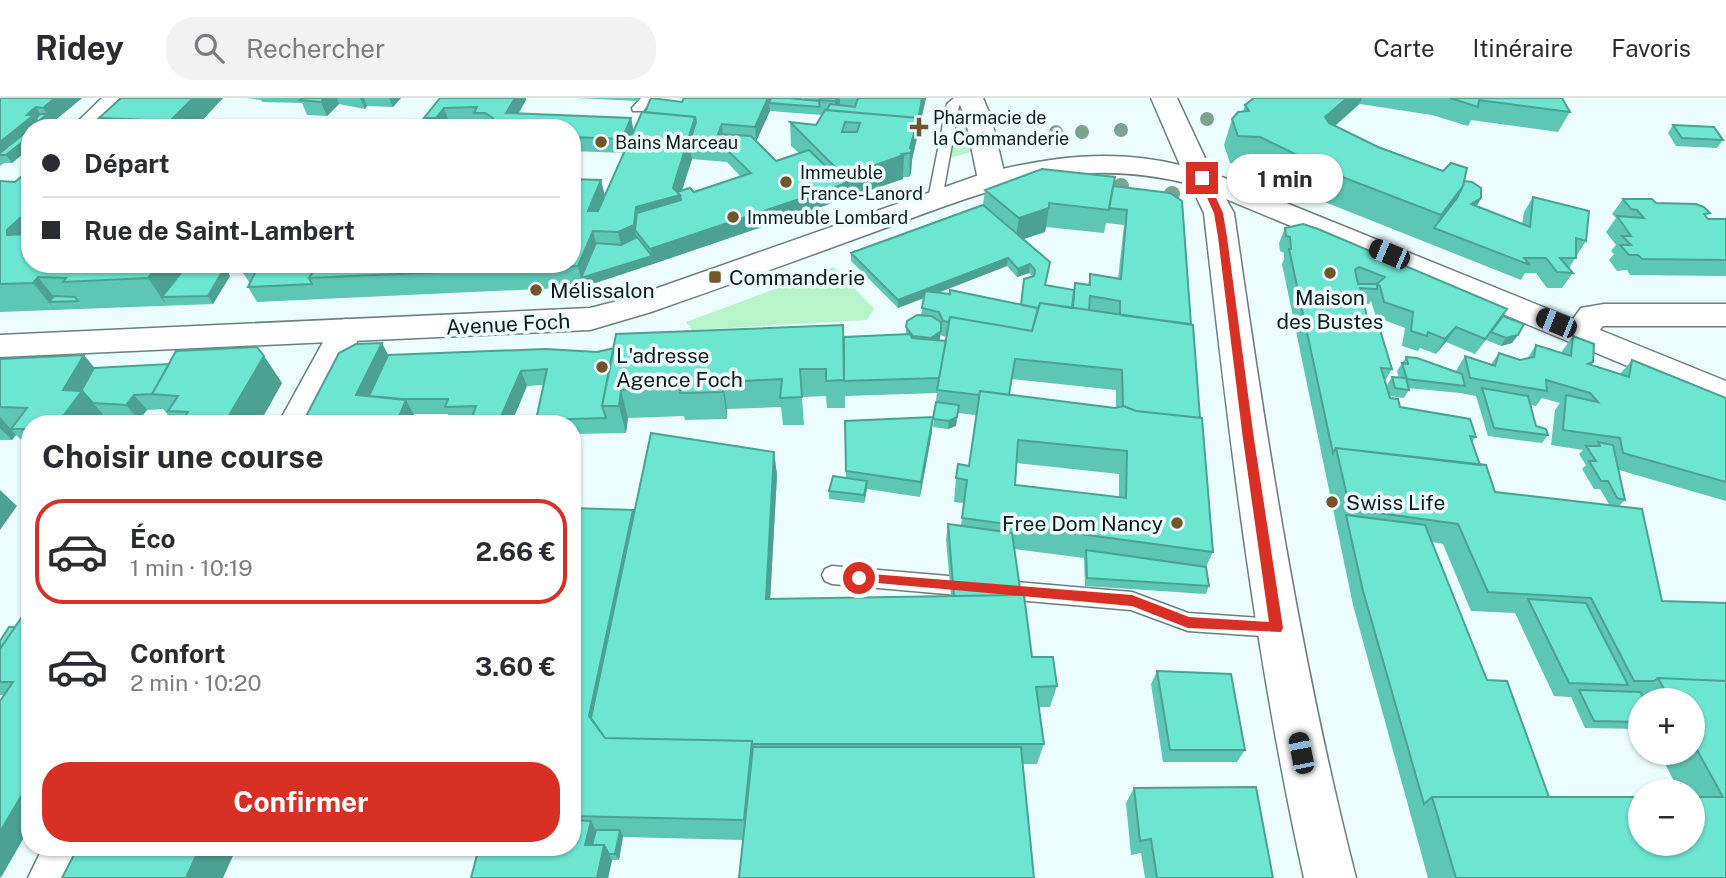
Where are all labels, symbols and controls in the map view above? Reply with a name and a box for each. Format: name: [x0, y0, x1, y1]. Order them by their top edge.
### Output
search box: [166, 17, 656, 80]
text: Ridey: [35, 29, 124, 67]
icon: search: [190, 29, 228, 67]
text: Rechercher: [246, 33, 385, 64]
text: Carte: [1373, 34, 1435, 62]
text: Itinéraire: [1473, 34, 1573, 62]
text: Favoris: [1611, 34, 1691, 62]
place label: Pharmacie de la Commanderie: [933, 107, 1069, 149]
marker: Pharmacie de la Commanderie: [911, 119, 927, 135]
place label: Bains Marceau: [615, 132, 738, 153]
marker: Bains Marceau: [593, 134, 609, 150]
text: Départ: [84, 148, 170, 179]
callout: 1 min: [1226, 154, 1342, 202]
place label: Immeuble France-Lanord: [800, 162, 923, 204]
route end: [1186, 162, 1218, 194]
text: 1 min: [1257, 165, 1313, 192]
marker: Immeuble France-Lanord: [778, 174, 794, 190]
place label: Immeuble Lombard: [747, 207, 908, 228]
marker: Immeuble Lombard: [725, 209, 741, 225]
text: Rue de Saint-Lambert: [84, 215, 355, 246]
car: [1366, 236, 1413, 272]
place label: Commanderie: [729, 265, 865, 290]
marker: Maison des Bustes: [1322, 265, 1338, 281]
marker: Commanderie: [707, 269, 723, 285]
place label: Mélissalon: [550, 278, 655, 303]
marker: Mélissalon: [528, 282, 544, 298]
place label: Maison des Bustes: [1276, 285, 1384, 334]
car: [1533, 305, 1580, 341]
street label: Avenue Foch: [445, 308, 571, 340]
place label: L'adresse Agence Foch: [616, 343, 743, 392]
marker: L'adresse Agence Foch: [594, 359, 610, 375]
text: Choisir une course: [42, 438, 324, 475]
place label: Swiss Life: [1346, 490, 1445, 515]
marker: Swiss Life: [1324, 494, 1340, 510]
place label: Free Dom Nancy: [1002, 511, 1163, 536]
marker: Free Dom Nancy: [1169, 515, 1185, 531]
icon: car: [46, 520, 109, 583]
text: Éco: [130, 523, 176, 554]
text: 2.66 €: [475, 536, 556, 567]
text: 1 min · 10:19: [130, 554, 253, 581]
route start: [843, 562, 875, 594]
icon: car: [46, 635, 109, 698]
text: Confort: [130, 638, 226, 669]
text: 3.60 €: [475, 651, 556, 682]
text: 2 min · 10:20: [130, 669, 261, 696]
map controls: [1628, 688, 1705, 856]
button: +: [1628, 688, 1705, 765]
car: [1287, 730, 1316, 776]
button: Confirmer: [42, 762, 560, 842]
button: −: [1628, 779, 1705, 856]

